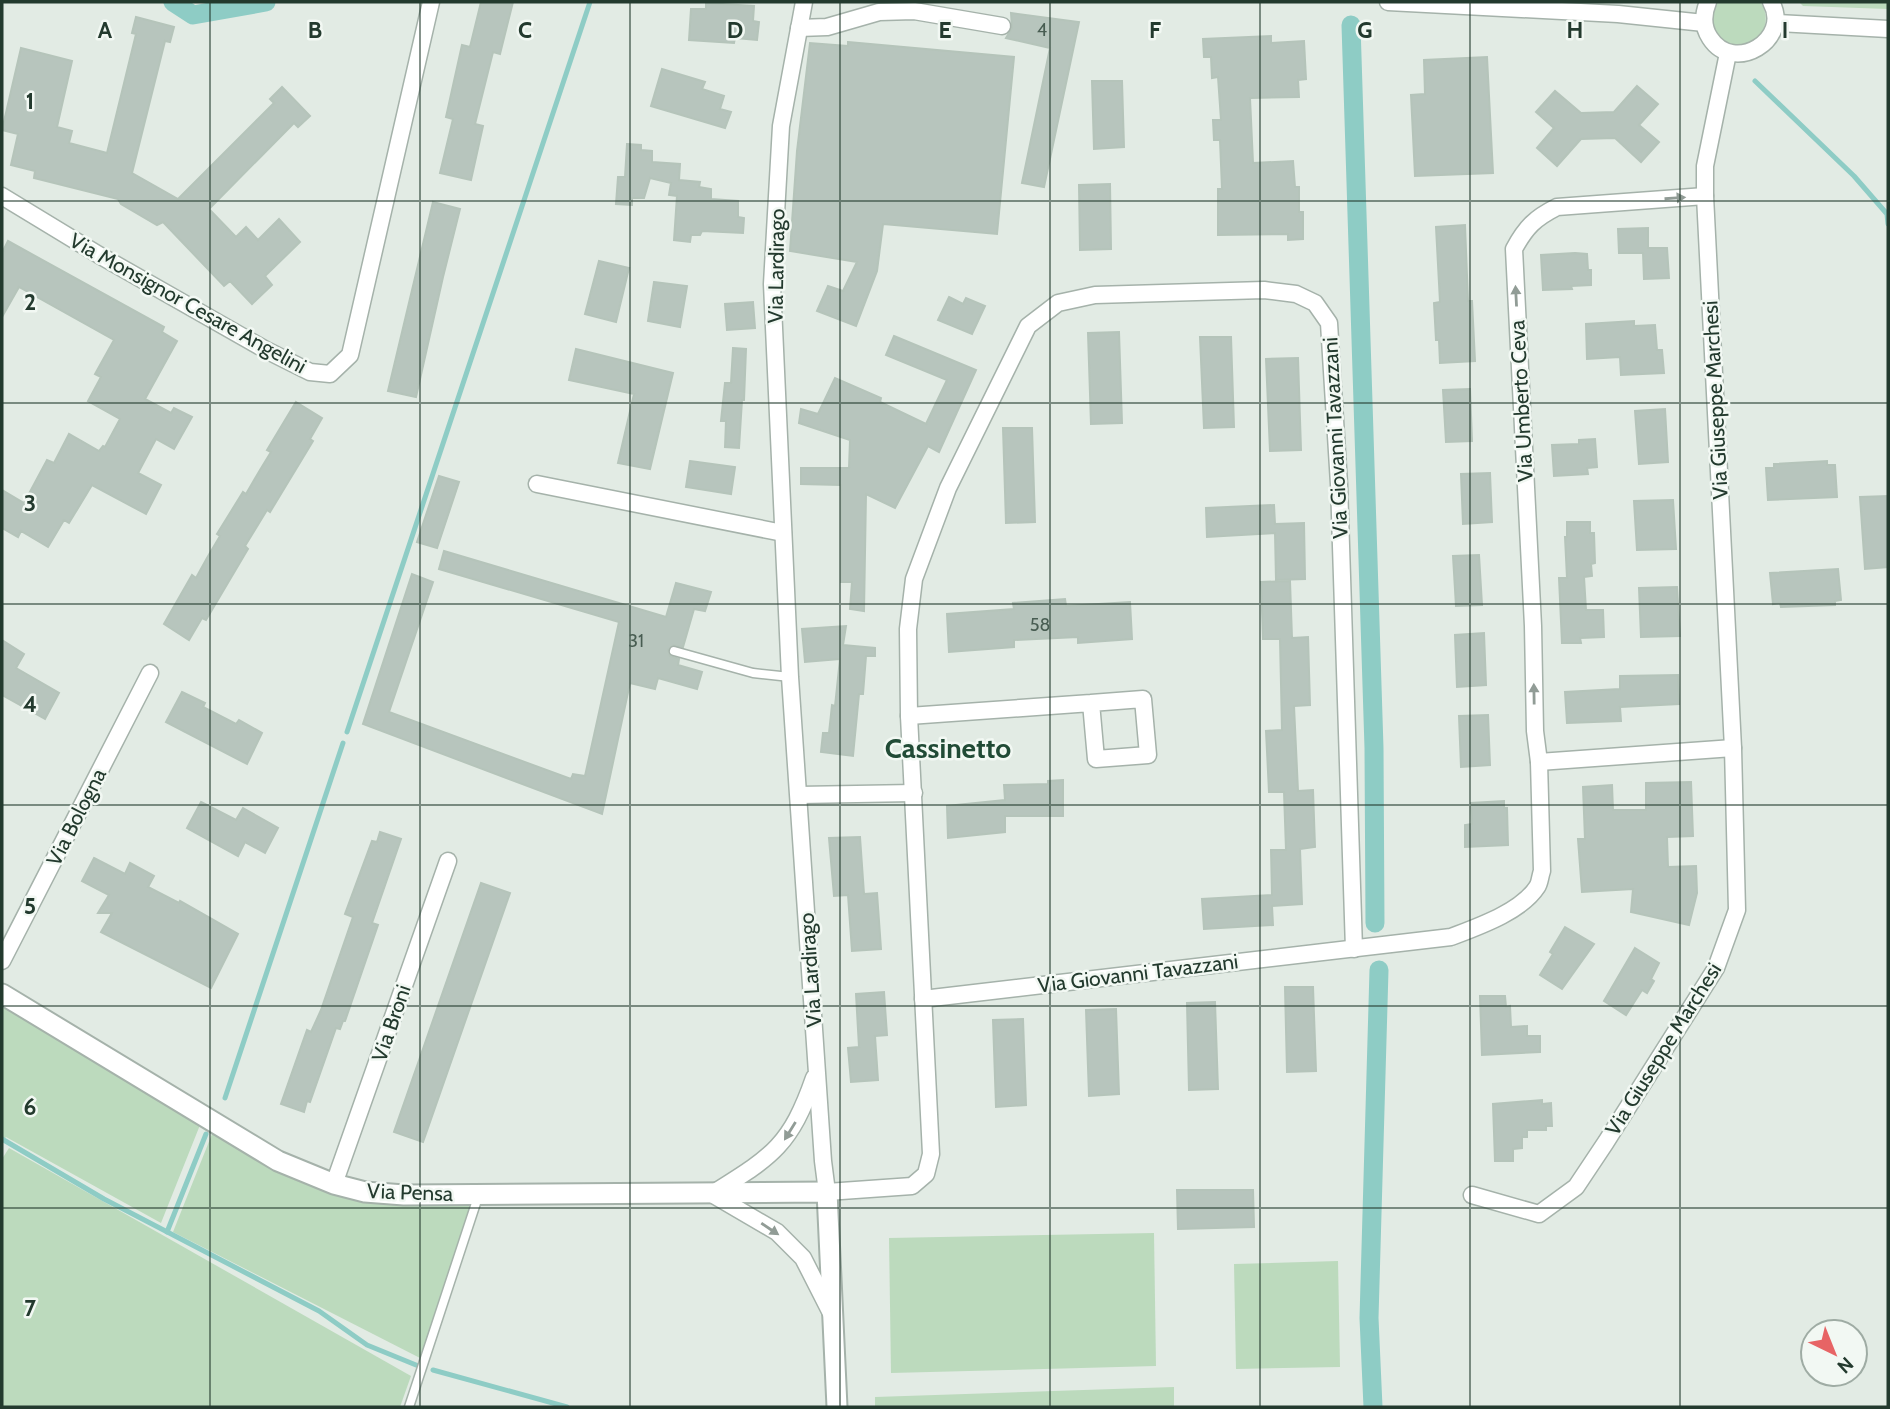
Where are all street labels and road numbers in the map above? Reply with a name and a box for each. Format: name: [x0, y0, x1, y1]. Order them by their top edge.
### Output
street label: Via Lardirago: [763, 208, 789, 324]
street label: Via Monsignor Cesare Angelini: [65, 227, 311, 379]
street label: Via Giuseppe Marchesi: [1697, 300, 1733, 500]
street label: Via Umberto Ceva: [1504, 319, 1538, 483]
street label: Via Giovanni Tavazzani: [1317, 337, 1353, 539]
street label: Via Bologna: [41, 764, 111, 870]
street label: Via Lardirago: [794, 912, 826, 1028]
street label: Via Giovanni Tavazzani: [1036, 948, 1240, 998]
street label: Via Giuseppe Marchesi: [1600, 958, 1726, 1140]
street label: Via Broni: [366, 981, 416, 1065]
street label: Via Pensa: [367, 1178, 453, 1206]

